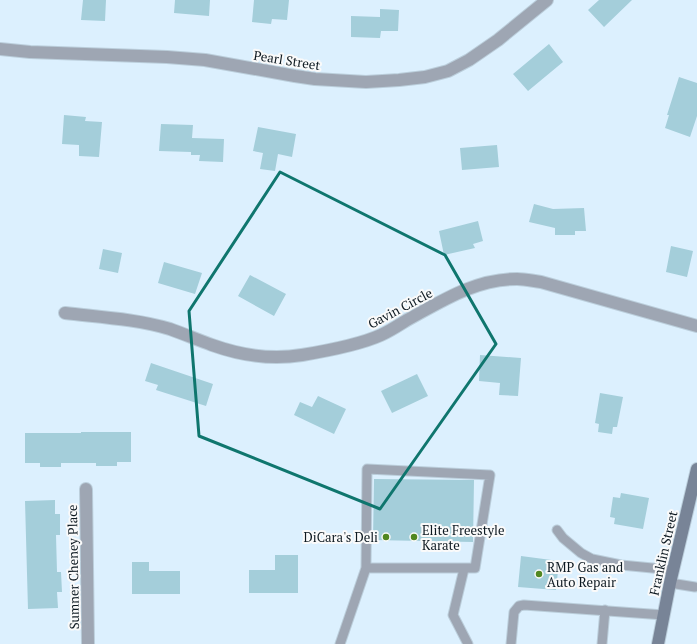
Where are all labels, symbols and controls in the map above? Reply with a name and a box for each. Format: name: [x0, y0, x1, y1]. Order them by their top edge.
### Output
street label: Pearl Street: [252, 46, 322, 74]
street label: Gavin Circle: [365, 283, 435, 333]
street label: Sumner Cheney Place: [63, 504, 83, 630]
street label: Franklin Street: [645, 509, 682, 597]
place label: Elite Freestyle Karate: [422, 521, 505, 554]
place label: DiCara's Deli: [304, 528, 378, 546]
marker: DiCara's Deli: [381, 532, 391, 542]
marker: Elite Freestyle Karate: [409, 532, 419, 542]
place label: RMP Gas and Auto Repair: [547, 558, 623, 591]
marker: RMP Gas and Auto Repair: [534, 569, 544, 579]

